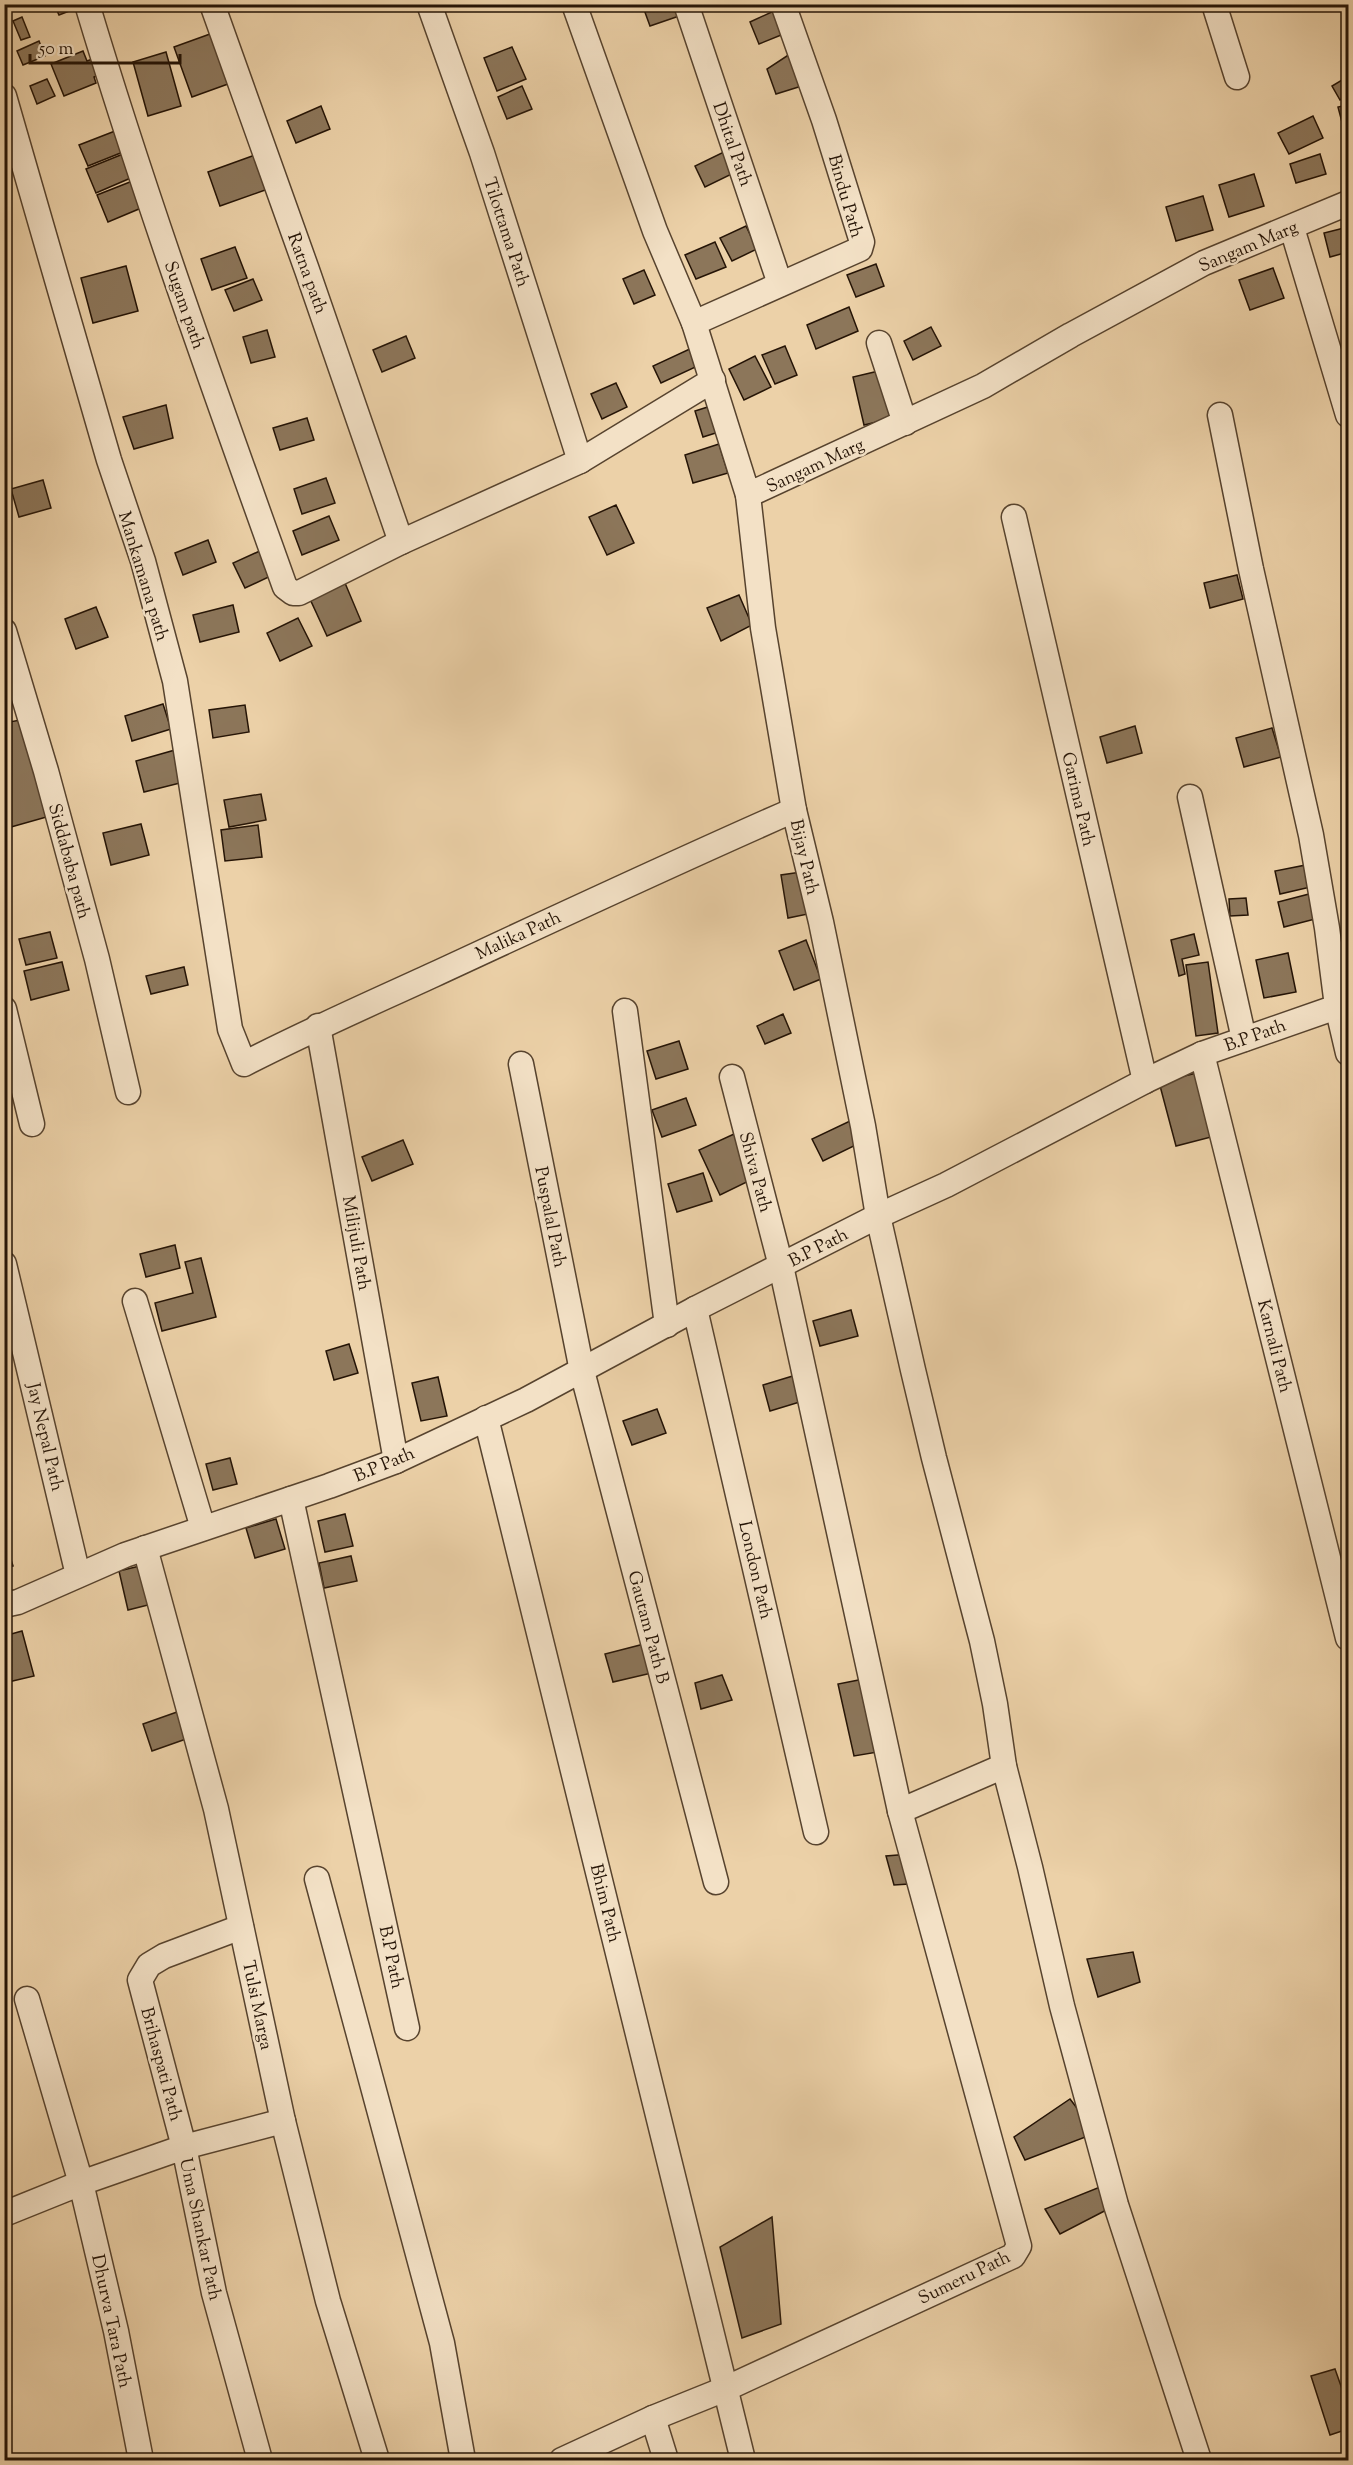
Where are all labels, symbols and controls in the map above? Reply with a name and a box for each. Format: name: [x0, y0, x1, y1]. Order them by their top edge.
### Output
scale bar: [30, 27, 180, 65]
text: 50 m: [38, 37, 74, 63]
street label: Dhital Path: [705, 99, 758, 191]
street label: Bindu Path: [820, 152, 869, 242]
street label: Tilottama Path: [475, 174, 535, 291]
street label: Sangam Marg: [1195, 215, 1303, 280]
street label: Ratna path: [279, 229, 333, 318]
street label: Sugam path: [156, 258, 210, 354]
street label: Sangam Marg: [763, 433, 869, 501]
street label: Mankamana path: [110, 509, 174, 645]
street label: Garima Path: [1054, 750, 1101, 850]
street label: Siddababa path: [40, 801, 96, 923]
street label: Bijay Path: [782, 817, 824, 898]
street label: Malika Path: [472, 905, 566, 968]
street label: B.P Path: [1221, 1014, 1291, 1060]
street label: Shiva Path: [731, 1129, 777, 1216]
street label: Puspalal Path: [526, 1165, 572, 1271]
street label: Milijuli Path: [334, 1194, 376, 1293]
street label: B.P Path: [784, 1222, 854, 1275]
street label: Karnali Path: [1249, 1297, 1297, 1396]
street label: Jay Nepal Path: [19, 1380, 69, 1495]
street label: B.P Path: [350, 1441, 420, 1490]
street label: London Path: [730, 1519, 778, 1623]
street label: Gautam Path B: [619, 1568, 675, 1687]
street label: Bhim Path: [582, 1861, 627, 1946]
street label: B.P Path: [371, 1923, 410, 1992]
street label: Tulsi Marga: [234, 1958, 278, 2053]
street label: Brihaspati Path: [132, 2005, 188, 2125]
street label: Uma Shankar Path: [171, 2156, 227, 2304]
street label: Sumeru Path: [914, 2245, 1016, 2312]
street label: Dhurva Tara Path: [83, 2252, 137, 2391]

